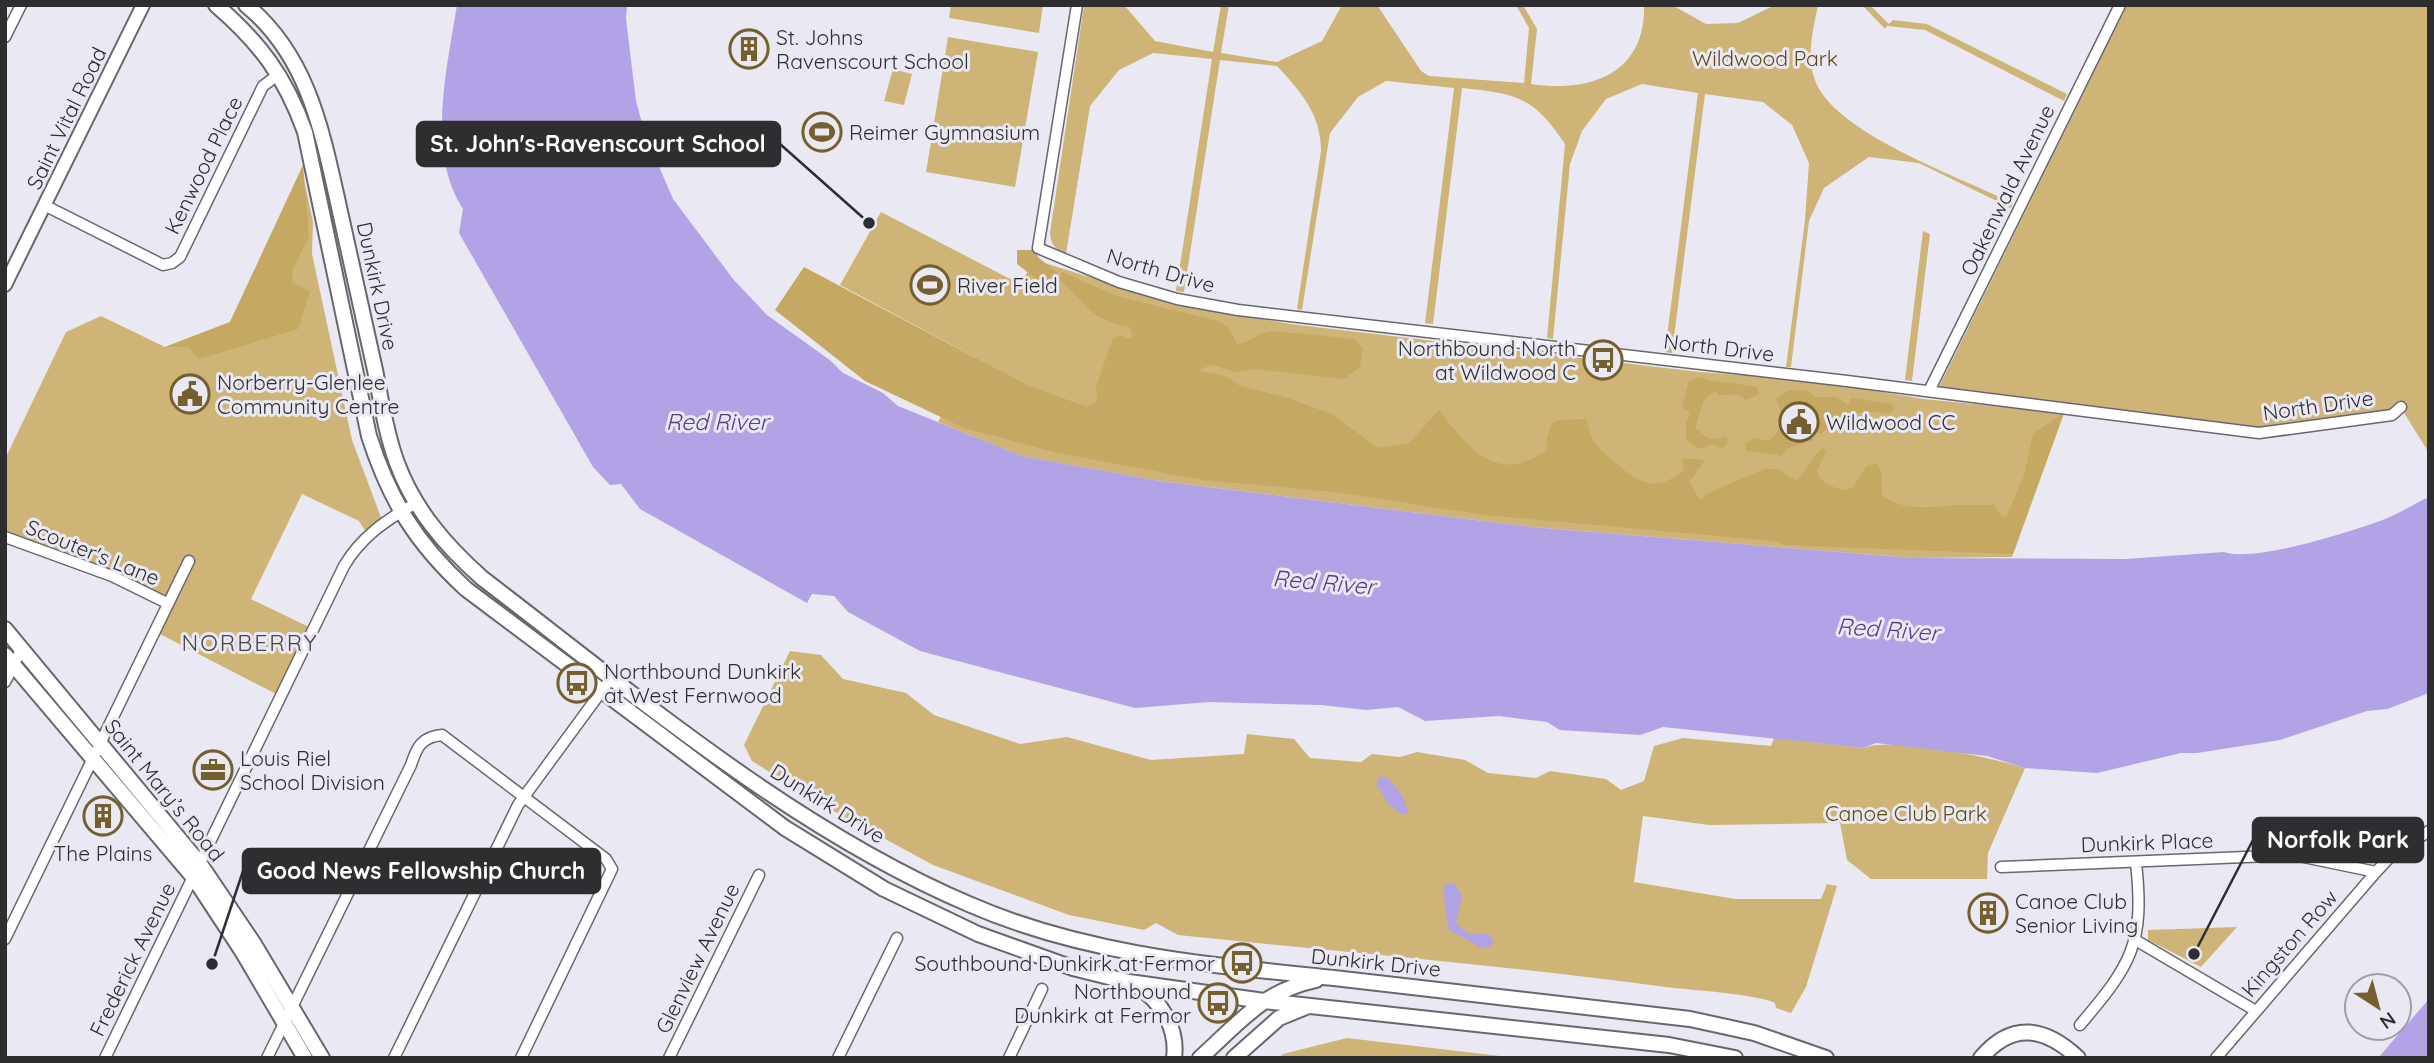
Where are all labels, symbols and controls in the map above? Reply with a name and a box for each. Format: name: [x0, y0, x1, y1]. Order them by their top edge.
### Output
place label: St. Johns Ravenscourt School: [776, 24, 969, 74]
building icon: St. Johns Ravenscourt School: [728, 28, 770, 70]
street label: Saint Vital Road: [20, 43, 112, 193]
park label: Wildwood Park: [1692, 45, 1838, 71]
street label: Kenwood Place: [158, 92, 248, 238]
street label: Oakenwald Avenue: [1954, 100, 2060, 280]
sports icon: Reimer Gymnasium: [801, 111, 843, 153]
place label: Reimer Gymnasium: [849, 119, 1040, 145]
callout: St. John's-Ravenscourt School: [417, 122, 780, 166]
text: St. John's-Ravenscourt School: [430, 129, 766, 158]
street label: Dunkirk Drive: [352, 219, 404, 353]
street label: North Drive: [1104, 242, 1218, 298]
sports icon: River Field: [909, 264, 951, 306]
place label: River Field: [957, 272, 1058, 298]
street label: North Drive: [1662, 327, 1776, 367]
place label: Northbound North at Wildwood C: [1398, 335, 1576, 385]
bus stop icon: Northbound North at Wildwood C: [1582, 339, 1624, 381]
place label: Norberry-Glenlee Community Centre: [217, 369, 399, 419]
public building icon: Norberry-Glenlee Community Centre: [169, 373, 211, 415]
street label: North Drive: [2261, 384, 2375, 426]
public building icon: Wildwood CC: [1778, 401, 1820, 443]
water label: Red River: [666, 407, 772, 436]
place label: Wildwood CC: [1826, 409, 1955, 435]
street label: Scouter's Lane: [22, 513, 164, 591]
water label: Red River: [1272, 563, 1380, 601]
water label: Red River: [1836, 611, 1943, 647]
district label: NORBERRY: [181, 628, 319, 657]
place label: Northbound Dunkirk at West Fernwood: [604, 658, 801, 708]
bus stop icon: Northbound Dunkirk at West Fernwood: [556, 662, 598, 704]
street label: Saint Mary’s Road: [100, 713, 230, 867]
place label: Louis Riel School Division: [240, 745, 385, 795]
office icon: Louis Riel School Division: [192, 749, 234, 791]
street label: Dunkirk Drive: [766, 757, 890, 849]
building icon: The Plains: [82, 795, 124, 837]
park label: Canoe Club Park: [1825, 800, 1987, 826]
callout: Norfolk Park: [2253, 818, 2423, 862]
text: Norfolk Park: [2267, 825, 2409, 854]
street label: Dunkirk Place: [2080, 827, 2214, 857]
place label: The Plains: [54, 840, 152, 866]
callout: Good News Fellowship Church: [243, 849, 600, 893]
text: Good News Fellowship Church: [257, 856, 585, 885]
street label: Frederick Avenue: [83, 878, 181, 1040]
street label: Glenview Avenue: [649, 879, 745, 1037]
street label: Kingston Row: [2235, 884, 2343, 1002]
place label: Canoe Club Senior Living: [2015, 888, 2138, 938]
building icon: Canoe Club Senior Living: [1967, 892, 2009, 934]
bus stop icon: Southbound Dunkirk at Fermor: [1221, 942, 1263, 984]
street label: Dunkirk Drive: [1310, 942, 1442, 982]
place label: Southbound Dunkirk at Fermor: [915, 950, 1215, 976]
north arrow: [2343, 972, 2413, 1042]
place label: Northbound Dunkirk at Fermor: [1014, 978, 1191, 1028]
bus stop icon: Northbound Dunkirk at Fermor: [1197, 982, 1239, 1024]
text: N: [2375, 1007, 2401, 1035]

